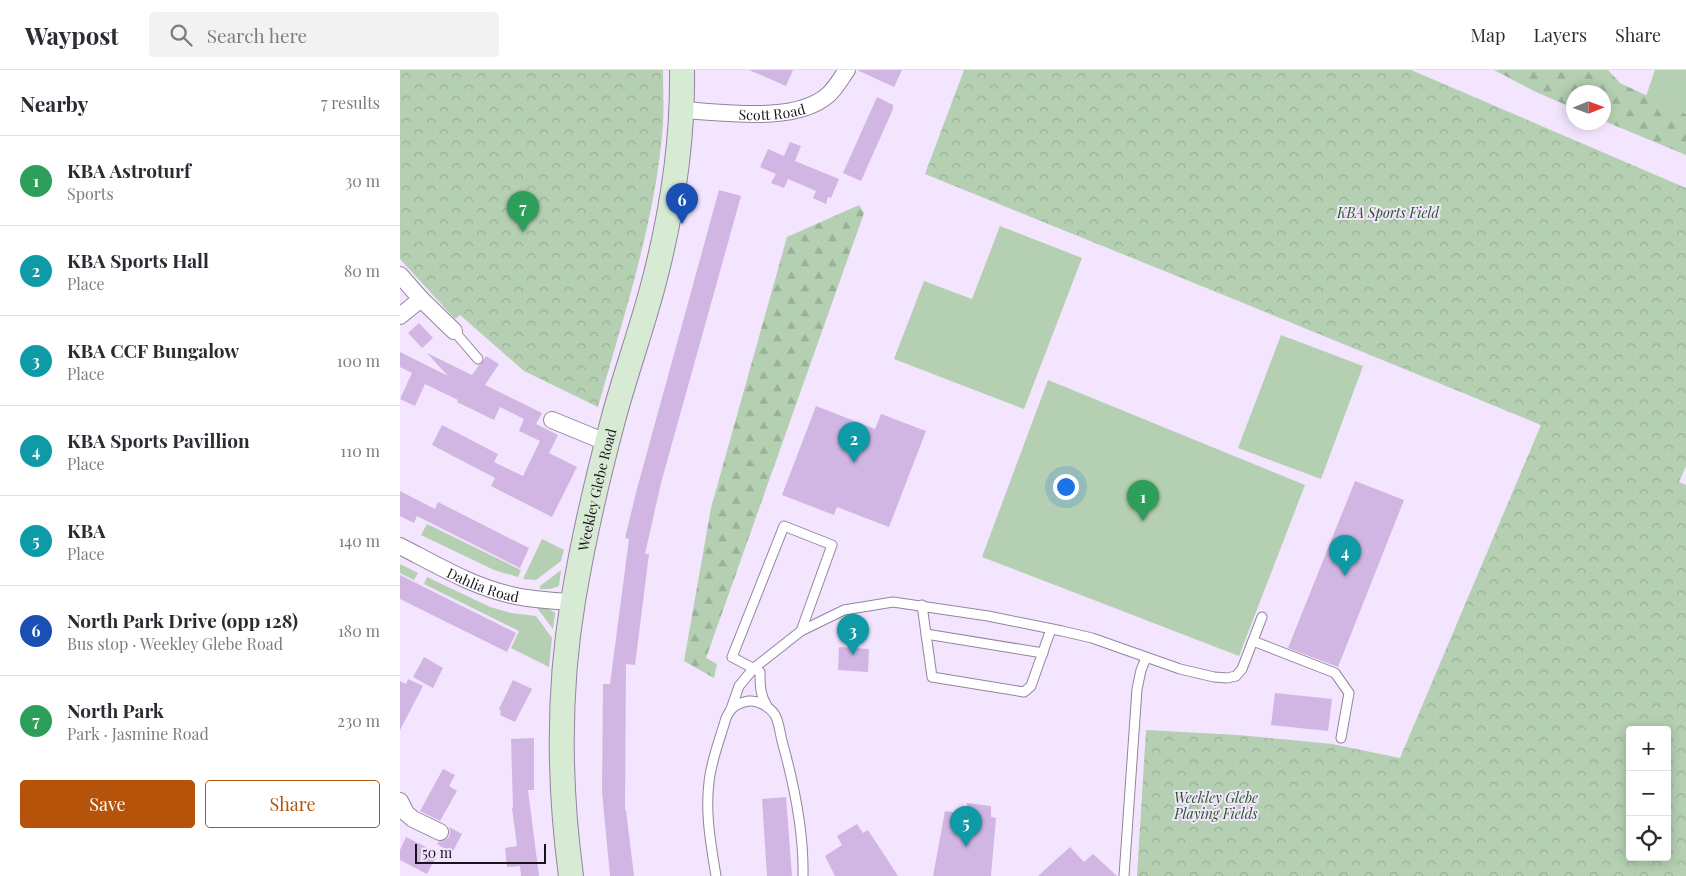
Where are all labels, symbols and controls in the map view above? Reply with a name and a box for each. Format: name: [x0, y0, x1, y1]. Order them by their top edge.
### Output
search box: [149, 12, 499, 57]
text: Waypost: [25, 19, 119, 51]
icon: search: [167, 21, 195, 49]
text: Search here: [207, 22, 307, 48]
text: Map: [1470, 23, 1505, 47]
text: Layers: [1533, 23, 1587, 47]
text: Share: [1615, 23, 1661, 47]
north arrow: [1566, 85, 1611, 130]
text: Nearby: [20, 89, 89, 117]
text: 7 results: [321, 92, 380, 113]
street label: Scott Road: [738, 99, 807, 124]
text: KBA Astroturf: [67, 157, 191, 183]
text: 1: [33, 170, 39, 191]
text: 30 m: [345, 170, 380, 191]
text: Sports: [67, 183, 114, 204]
pin: 6: [666, 183, 698, 224]
pin: 7: [507, 191, 539, 232]
park label: KBA Sports Field: [1336, 203, 1439, 222]
text: KBA Sports Hall: [67, 247, 209, 273]
text: 2: [32, 260, 40, 281]
text: 80 m: [344, 260, 380, 281]
text: Place: [67, 273, 105, 294]
text: KBA CCF Bungalow: [67, 337, 239, 363]
text: 3: [32, 350, 40, 371]
text: 100 m: [337, 350, 380, 371]
text: Place: [67, 363, 105, 384]
pin: 2: [838, 422, 870, 463]
street label: Weekley Glebe Road: [573, 426, 620, 553]
text: KBA Sports Pavillion: [67, 427, 250, 453]
text: 4: [32, 440, 40, 461]
text: 110 m: [340, 440, 380, 461]
text: Place: [67, 453, 105, 474]
your location: [1053, 474, 1079, 500]
pin: 1: [1127, 480, 1159, 521]
text: KBA: [67, 517, 106, 543]
text: 5: [32, 530, 40, 551]
text: 140 m: [338, 530, 380, 551]
pin: 4: [1329, 535, 1361, 576]
text: Place: [67, 543, 105, 564]
street label: Dahlia Road: [444, 563, 521, 606]
text: North Park Drive (opp 128): [67, 607, 298, 633]
pin: 3: [837, 614, 869, 655]
text: 6: [32, 620, 40, 641]
text: 180 m: [338, 620, 380, 641]
text: Bus stop · Weekley Glebe Road: [67, 633, 283, 654]
text: North Park: [67, 697, 164, 723]
text: 7: [32, 710, 40, 731]
text: 230 m: [337, 710, 380, 731]
text: Park · Jasmine Road: [67, 723, 209, 744]
map controls: [1626, 726, 1671, 861]
button: +: [1626, 726, 1671, 771]
button: −: [1626, 771, 1671, 816]
button: Save: [20, 780, 195, 828]
button: Share: [205, 780, 380, 828]
park label: Weekley Glebe Playing Fields: [1173, 788, 1258, 823]
pin: 5: [950, 806, 982, 847]
button: locate: [1626, 816, 1671, 861]
scale bar: [415, 841, 546, 864]
text: 50 m: [422, 843, 452, 862]

